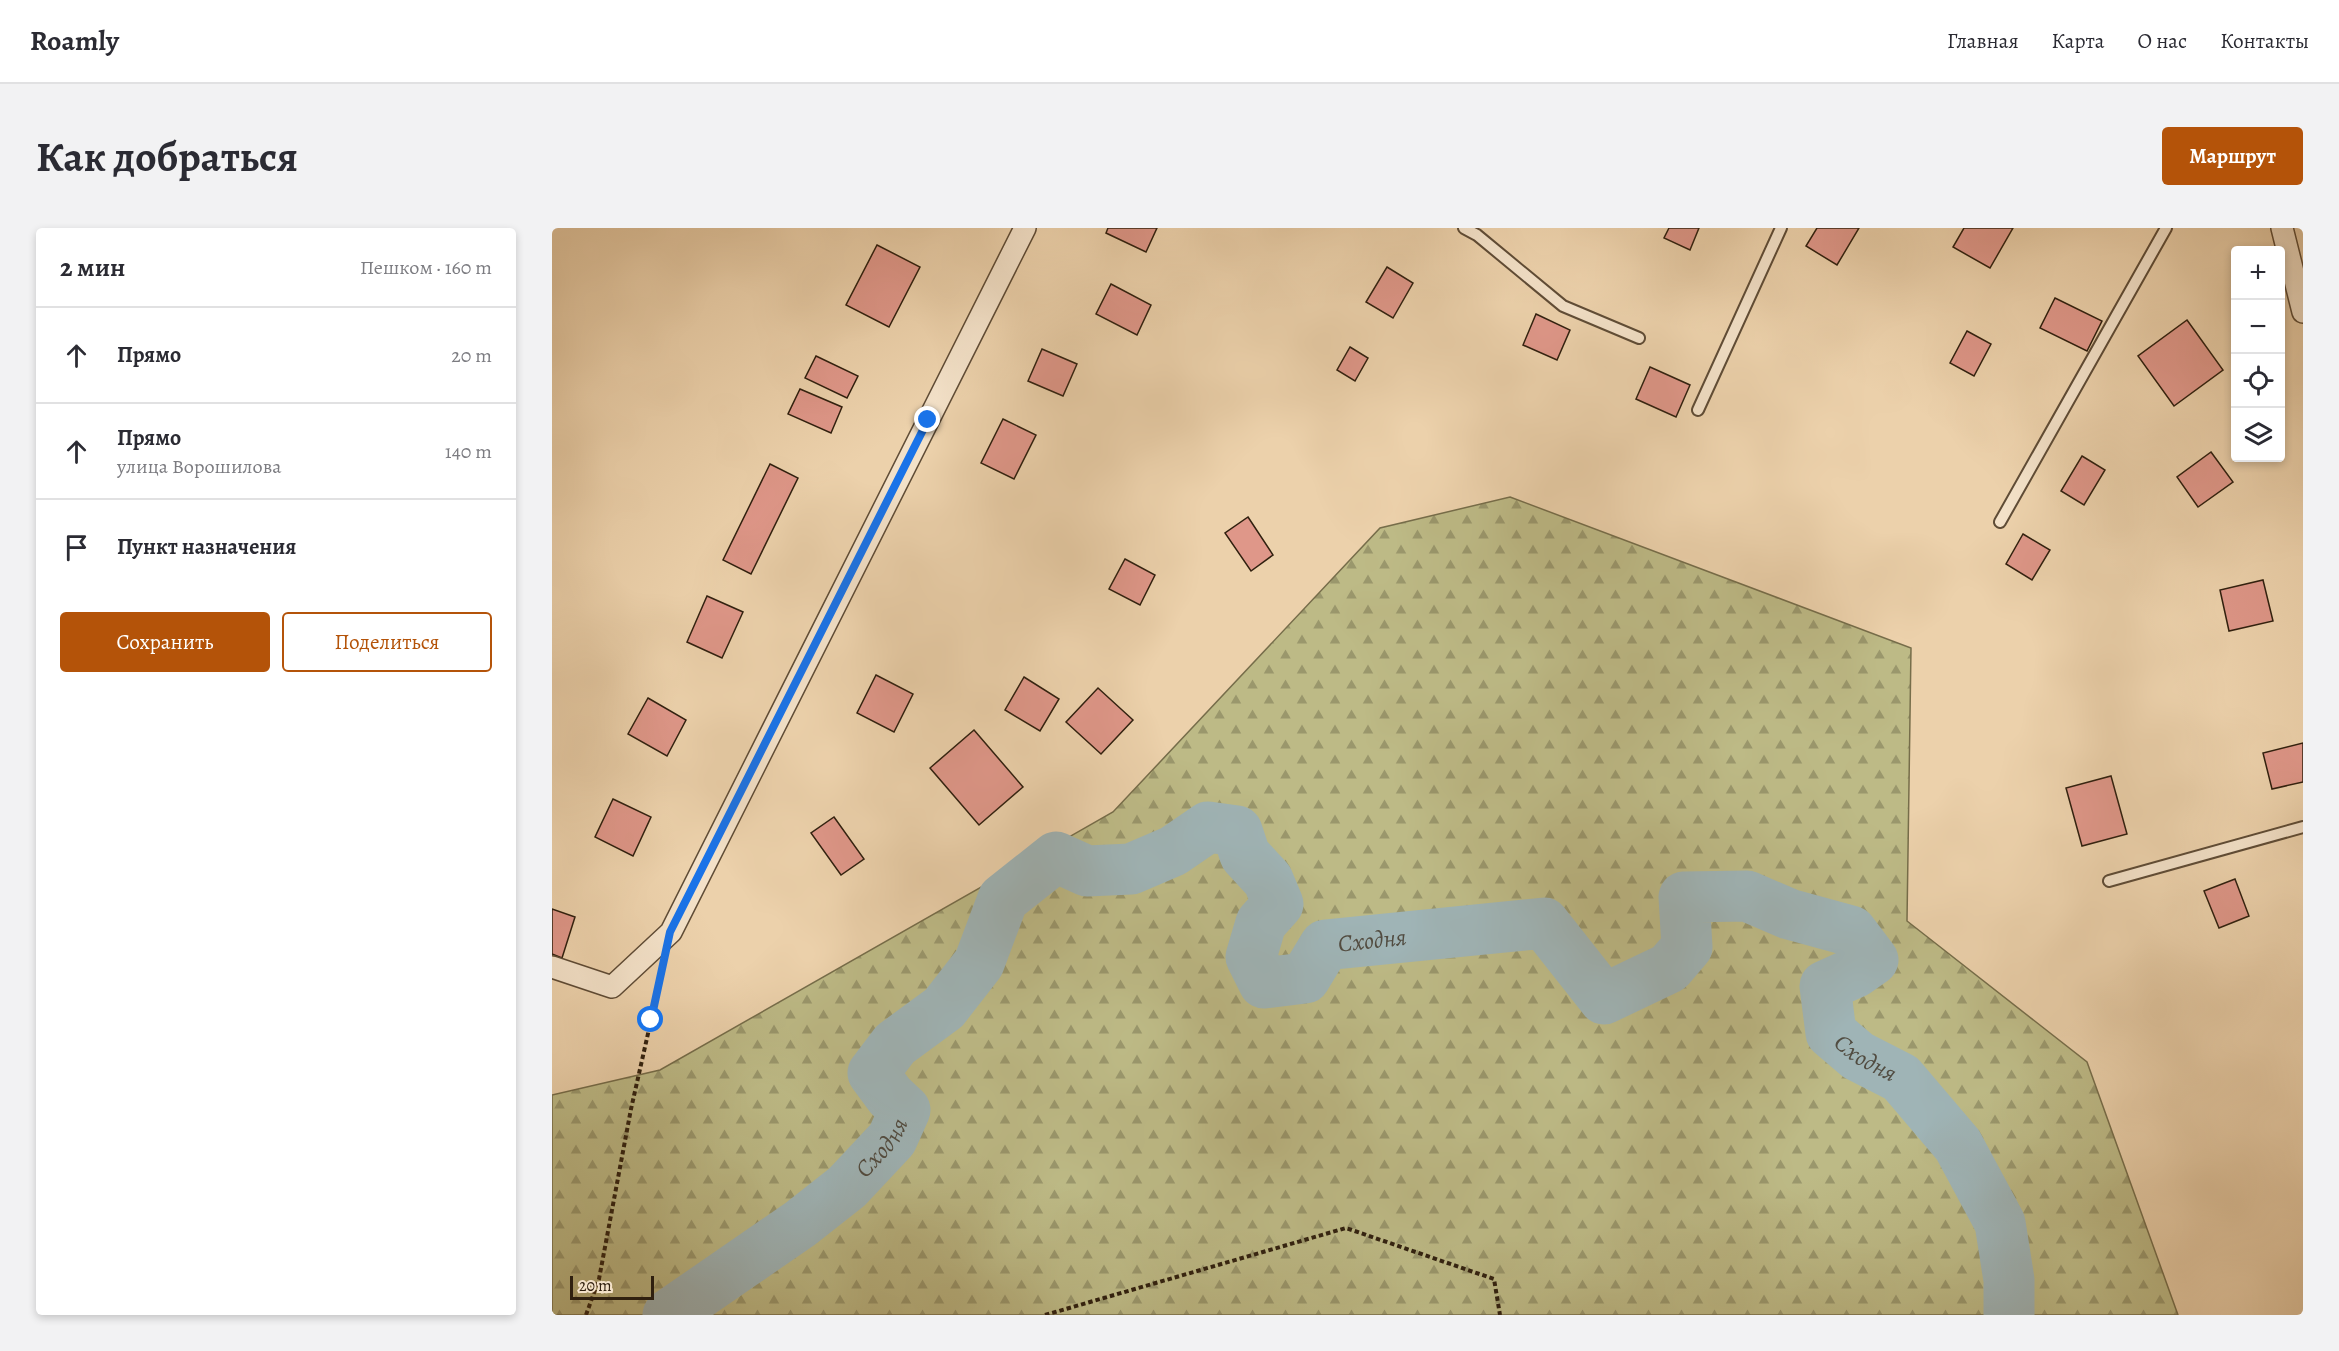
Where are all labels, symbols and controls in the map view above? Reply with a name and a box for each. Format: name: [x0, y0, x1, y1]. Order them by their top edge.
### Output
text: Roamly: [30, 22, 119, 60]
text: Главная: [1947, 27, 2019, 55]
text: Карта: [2052, 27, 2104, 55]
text: О нас: [2137, 27, 2187, 55]
text: Контакты: [2220, 27, 2309, 55]
button: Маршрут: [2162, 127, 2303, 185]
text: Как добраться: [36, 128, 298, 185]
map controls: [2231, 246, 2285, 462]
button: +: [2231, 246, 2285, 300]
text: 2 мин: [60, 250, 125, 285]
text: Пешком · 160 m: [360, 254, 492, 281]
button: −: [2231, 300, 2285, 354]
icon: ahead: [60, 339, 93, 372]
text: Прямо: [117, 340, 181, 370]
text: 20 m: [451, 342, 492, 369]
button: locate: [2231, 354, 2285, 408]
route end: [914, 406, 940, 432]
button: layers: [2231, 408, 2285, 462]
text: Прямо: [117, 423, 181, 453]
icon: ahead: [60, 435, 93, 468]
text: 140 m: [445, 438, 492, 465]
text: улица Ворошилова: [117, 453, 281, 480]
icon: arrive: [60, 531, 93, 564]
text: Пункт назначения: [117, 532, 296, 562]
button: Сохранить: [60, 612, 270, 672]
button: Поделиться: [282, 612, 492, 672]
water label: Сходня: [1336, 921, 1408, 960]
route start: [637, 1006, 663, 1032]
water label: Сходня: [1827, 1026, 1903, 1089]
water label: Сходня: [848, 1113, 915, 1184]
scale bar: [570, 1273, 654, 1300]
text: 20 m: [579, 1275, 612, 1297]

